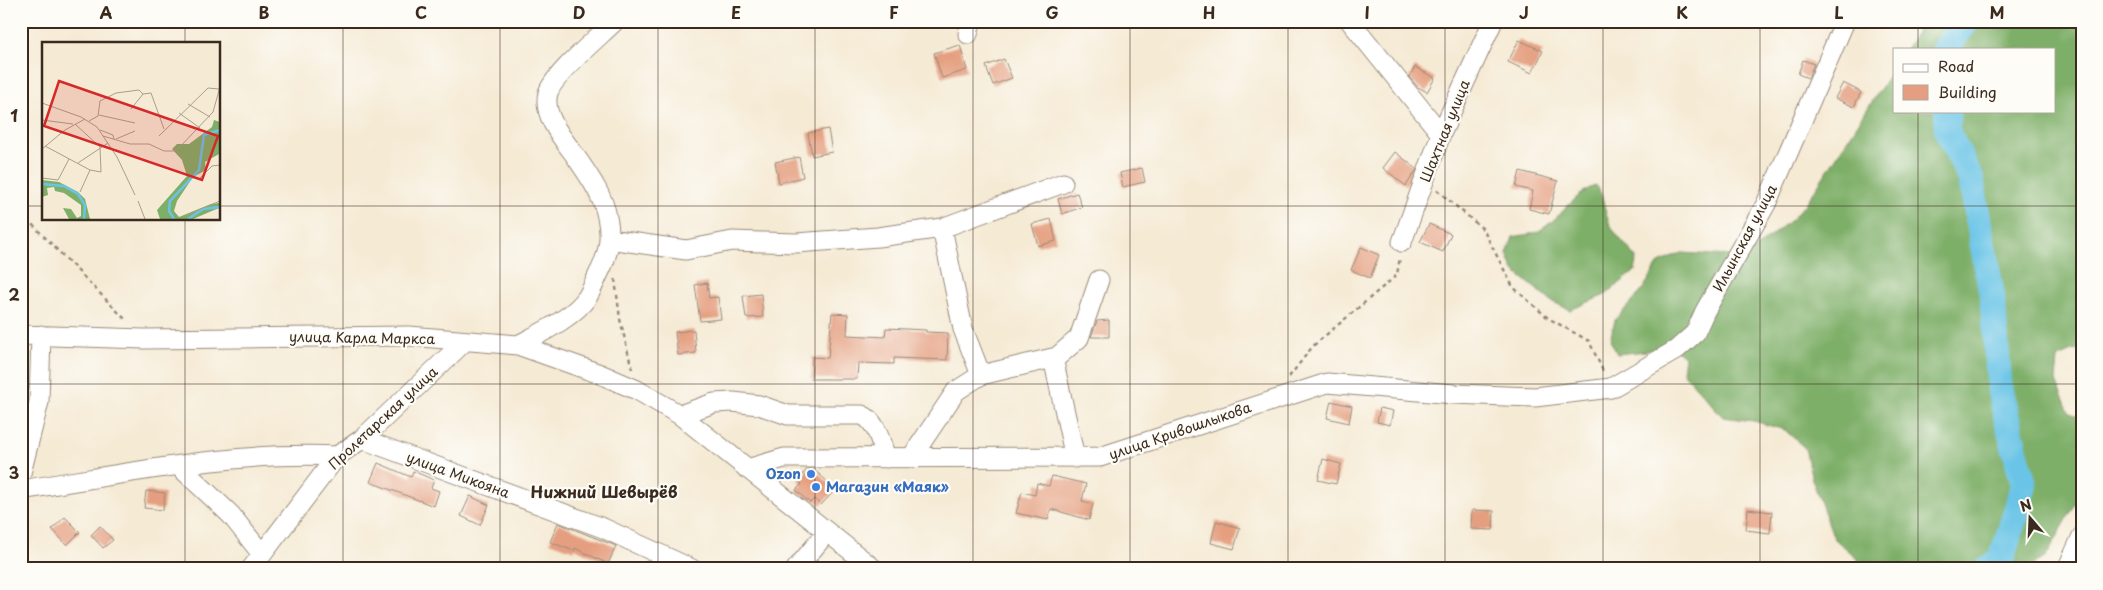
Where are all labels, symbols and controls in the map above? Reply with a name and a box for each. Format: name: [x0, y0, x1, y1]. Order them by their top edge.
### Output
text: A: [100, 0, 113, 24]
text: B: [259, 0, 270, 24]
text: C: [415, 0, 427, 24]
text: D: [573, 0, 585, 24]
text: E: [731, 0, 741, 24]
text: F: [889, 0, 899, 24]
text: G: [1045, 0, 1059, 24]
text: H: [1203, 0, 1215, 24]
text: I: [1364, 0, 1370, 24]
text: J: [1519, 0, 1529, 24]
text: K: [1676, 0, 1688, 24]
text: L: [1834, 0, 1844, 24]
text: M: [1989, 0, 2005, 24]
inset map: [42, 42, 220, 220]
legend: [1893, 48, 2056, 112]
text: Road: [1938, 54, 1974, 77]
street label: Шахтная улица: [1414, 76, 1475, 185]
text: Building: [1938, 80, 1997, 103]
text: 1: [10, 103, 18, 127]
street label: Ильинская улица: [1707, 180, 1782, 295]
text: 2: [8, 282, 20, 306]
street label: улица Карла Маркса: [289, 326, 435, 349]
street label: Пролетарская улица: [323, 361, 442, 474]
street label: улица Кривошлыкова: [1106, 396, 1254, 465]
street label: улица Микояна: [404, 446, 513, 503]
text: 3: [9, 460, 19, 484]
place label: Ozon: [766, 463, 801, 484]
marker: Ozon: [805, 468, 817, 480]
place label: Магазин «Маяк»: [826, 476, 950, 497]
district label: Нижний Шевырёв: [531, 479, 678, 503]
marker: Магазин «Маяк»: [810, 481, 822, 493]
north arrow: [2006, 492, 2056, 542]
text: N: [2017, 494, 2034, 517]

